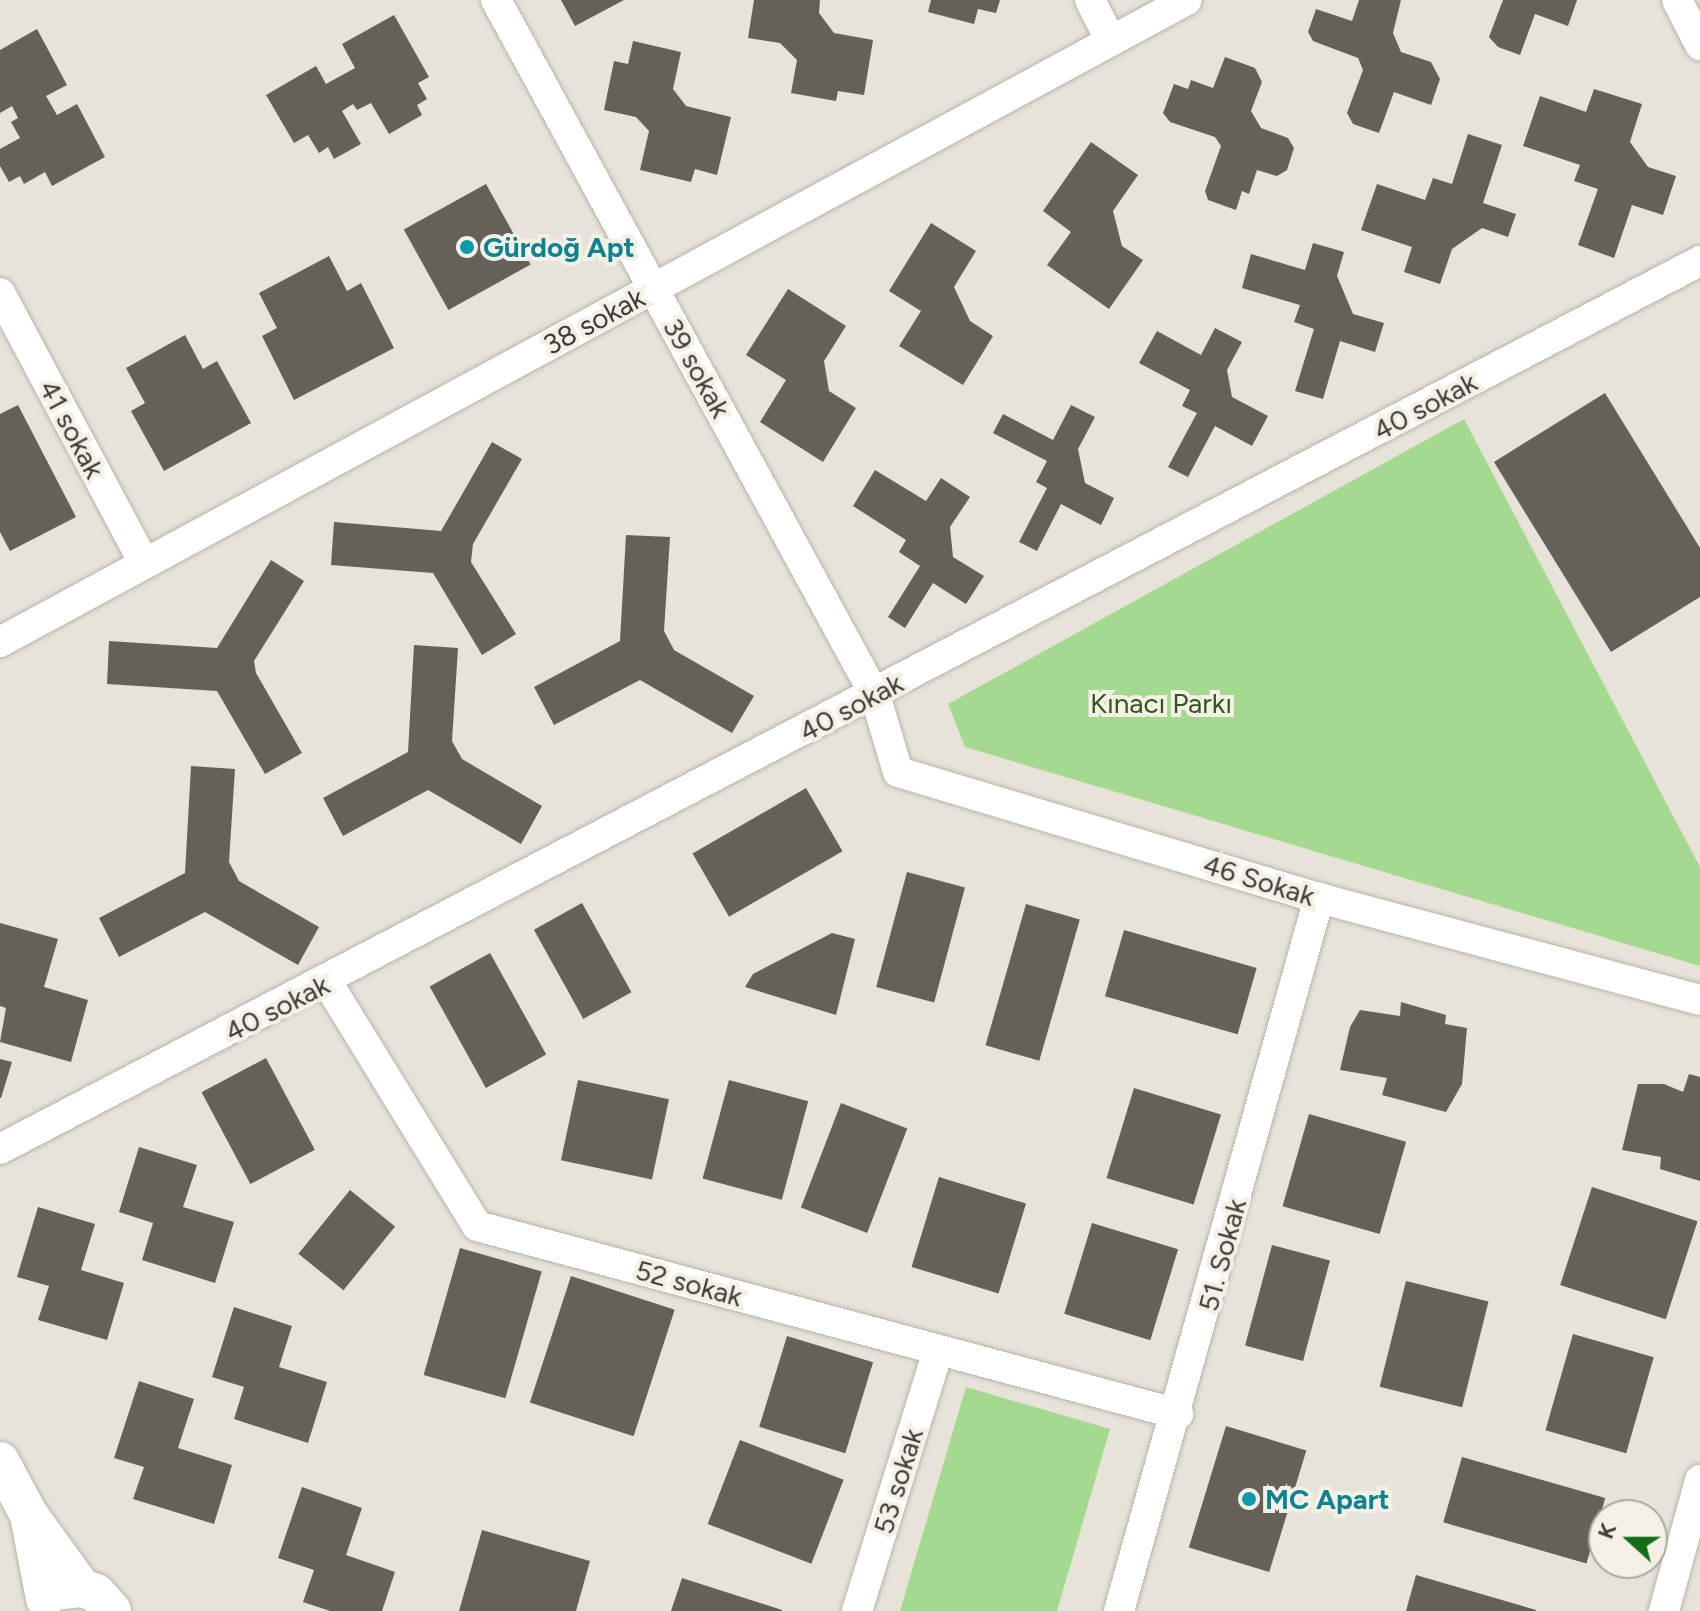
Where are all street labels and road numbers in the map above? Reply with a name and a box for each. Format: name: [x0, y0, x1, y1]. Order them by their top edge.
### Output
street label: 38 sokak: [538, 280, 650, 362]
street label: 39 sokak: [656, 312, 738, 424]
street label: 40 sokak: [1367, 365, 1483, 447]
street label: 41 sokak: [32, 374, 112, 484]
street label: 40 sokak: [793, 666, 909, 748]
street label: 46 Sokak: [1199, 847, 1319, 913]
street label: 40 sokak: [219, 967, 335, 1049]
street label: 51. Sokak: [1191, 1195, 1253, 1315]
street label: 52 sokak: [632, 1253, 746, 1313]
street label: 53 sokak: [866, 1424, 930, 1538]

